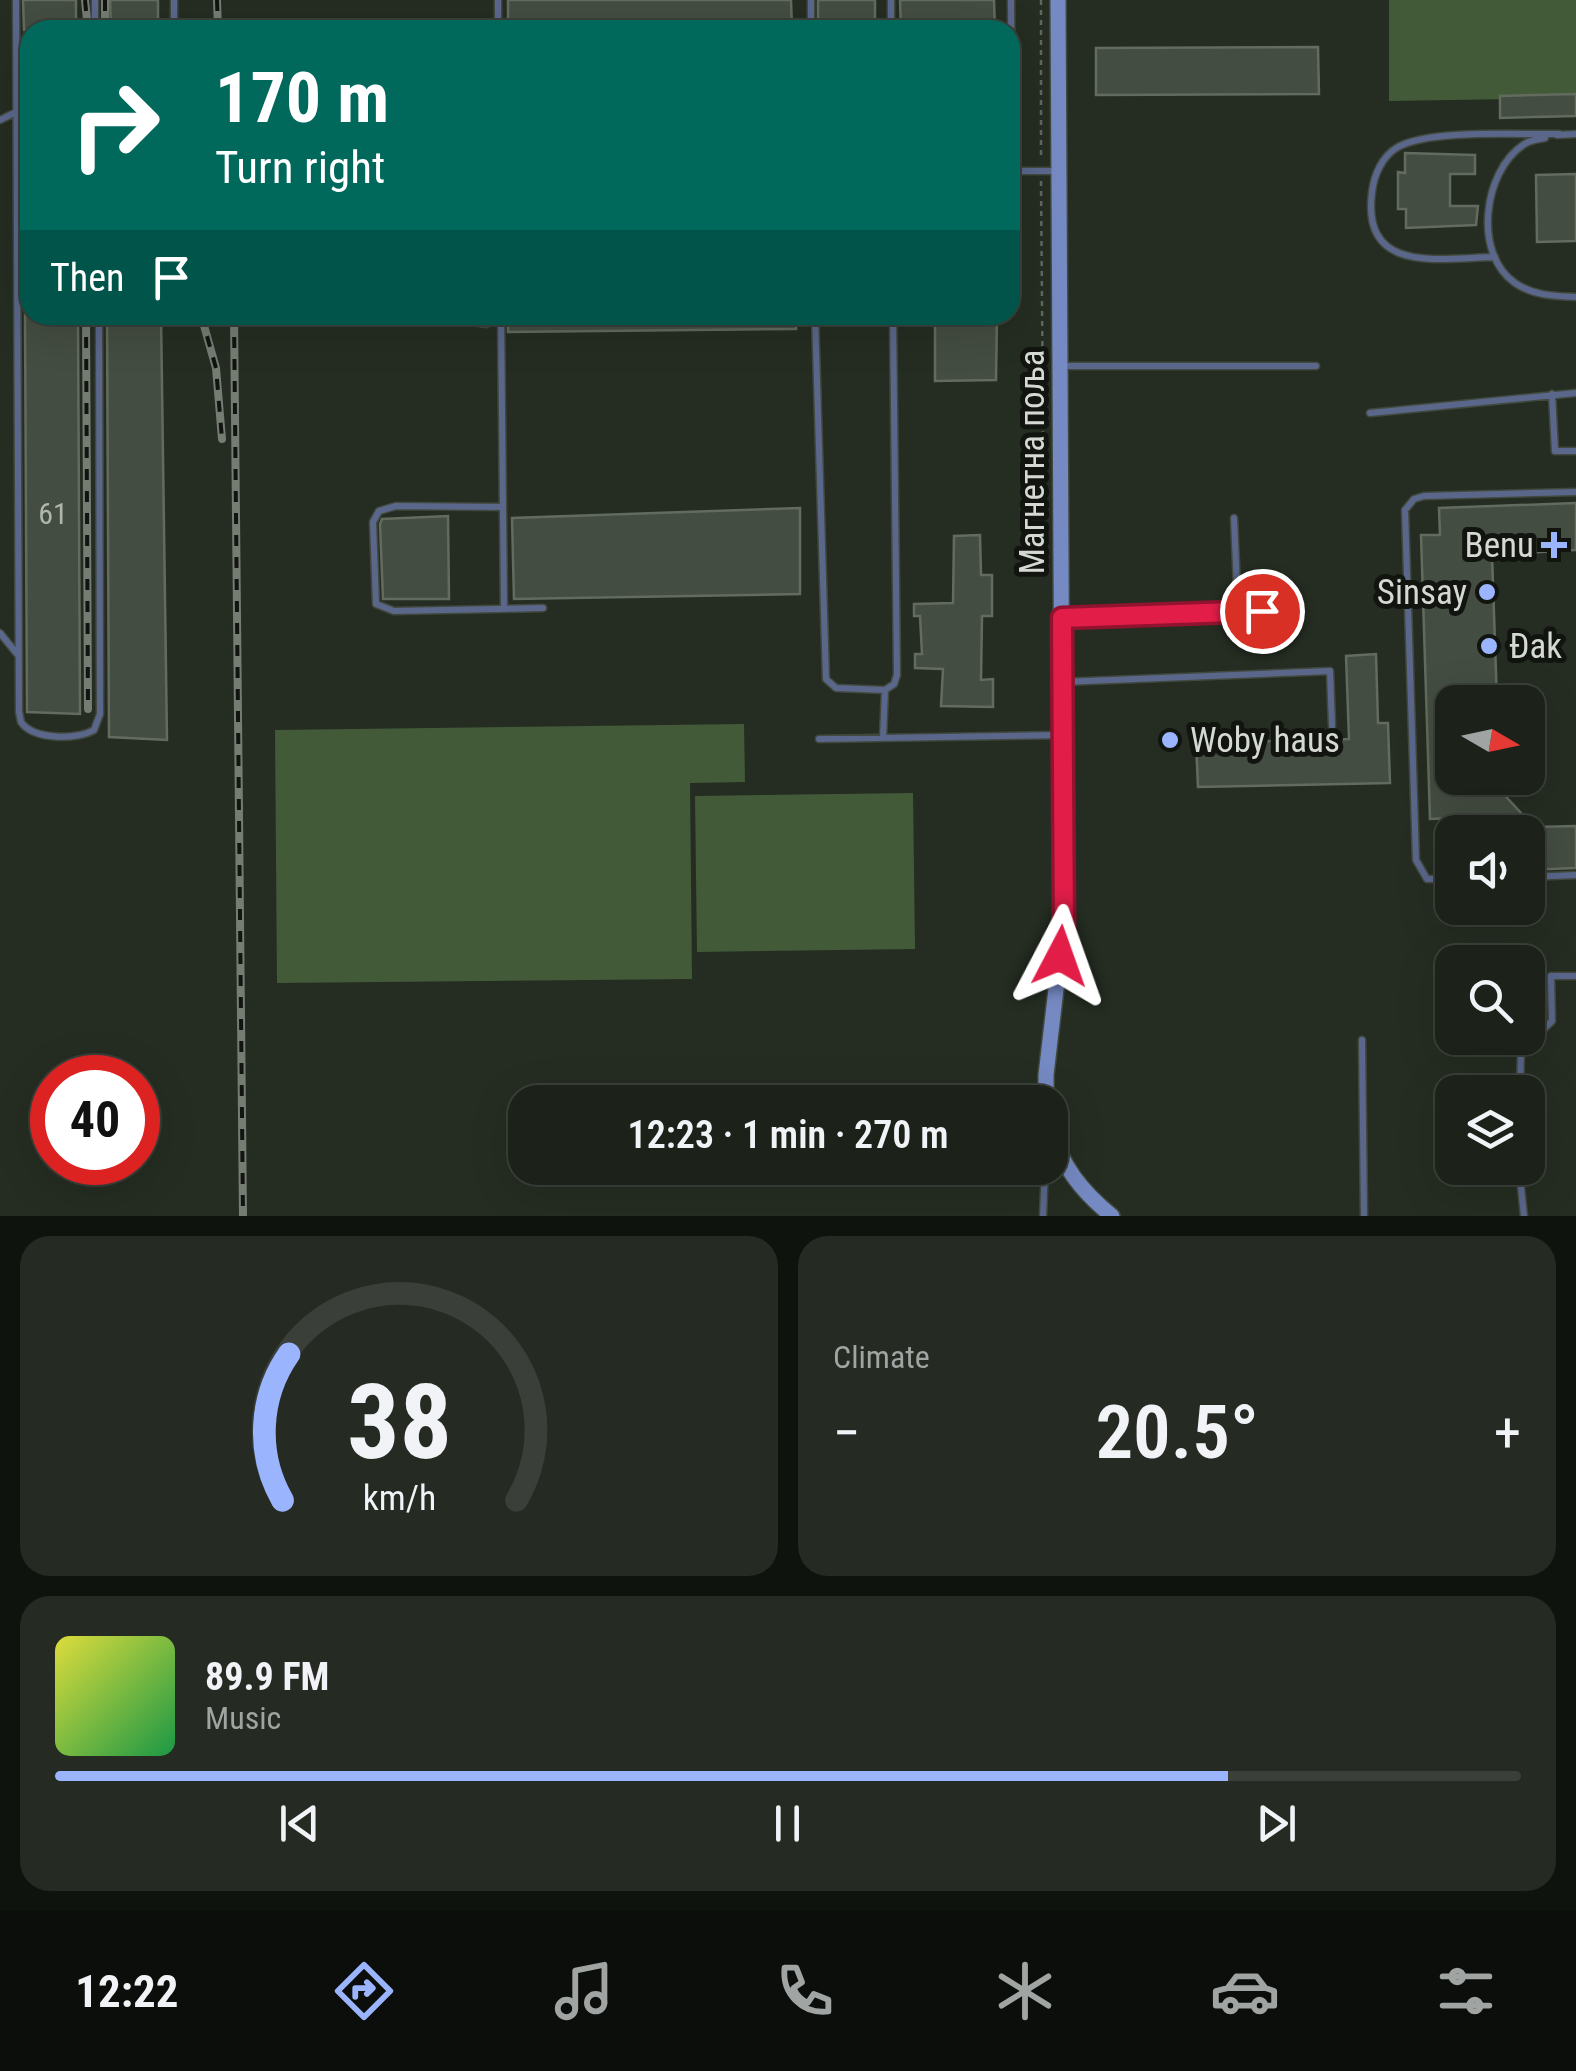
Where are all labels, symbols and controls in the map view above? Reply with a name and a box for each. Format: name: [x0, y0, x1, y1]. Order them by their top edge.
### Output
text: 170 m: [215, 57, 389, 139]
icon: right: [50, 60, 180, 190]
text: Turn right: [215, 141, 385, 194]
icon: arrive: [144, 250, 199, 305]
text: Then: [50, 256, 124, 300]
street label: Магнетна поља: [1012, 349, 1053, 575]
house number: 61: [38, 496, 68, 531]
place label: Benu: [1465, 525, 1534, 566]
marker: Benu: [1543, 534, 1565, 556]
pin: [1220, 569, 1305, 654]
place label: Sinsay: [1377, 572, 1467, 613]
marker: Sinsay: [1476, 581, 1498, 603]
icon: arrive: [1235, 584, 1290, 639]
place label: Đak: [1509, 626, 1562, 667]
marker: Đak: [1478, 635, 1500, 657]
north arrow: [1435, 685, 1545, 795]
map controls: [1435, 685, 1545, 1185]
place label: Woby haus: [1190, 720, 1340, 761]
marker: Woby haus: [1159, 729, 1181, 751]
button: sound: [1435, 815, 1545, 925]
position arrow: [1008, 904, 1112, 1008]
button: search: [1435, 945, 1545, 1055]
speed limit sign: 40: [30, 1055, 160, 1185]
button: layers: [1435, 1075, 1545, 1185]
text: 12:23 · 1 min · 270 m: [628, 1113, 948, 1157]
text: Climate: [833, 1338, 930, 1376]
text: 38: [346, 1362, 452, 1483]
text: 20.5°: [1095, 1388, 1259, 1476]
text: −: [833, 1401, 861, 1465]
text: +: [1494, 1401, 1521, 1465]
text: km/h: [362, 1477, 436, 1519]
text: 89.9 FM: [205, 1655, 329, 1699]
text: Music: [205, 1699, 281, 1737]
icon: previous: [272, 1796, 327, 1851]
icon: pause: [760, 1796, 815, 1851]
icon: next: [1249, 1796, 1304, 1851]
icon: directions: [329, 1956, 399, 2026]
icon: music: [549, 1956, 619, 2026]
icon: phone: [770, 1956, 840, 2026]
icon: climate: [990, 1956, 1060, 2026]
icon: car: [1210, 1956, 1280, 2026]
icon: filters: [1431, 1956, 1501, 2026]
text: 12:22: [75, 1965, 178, 2018]

